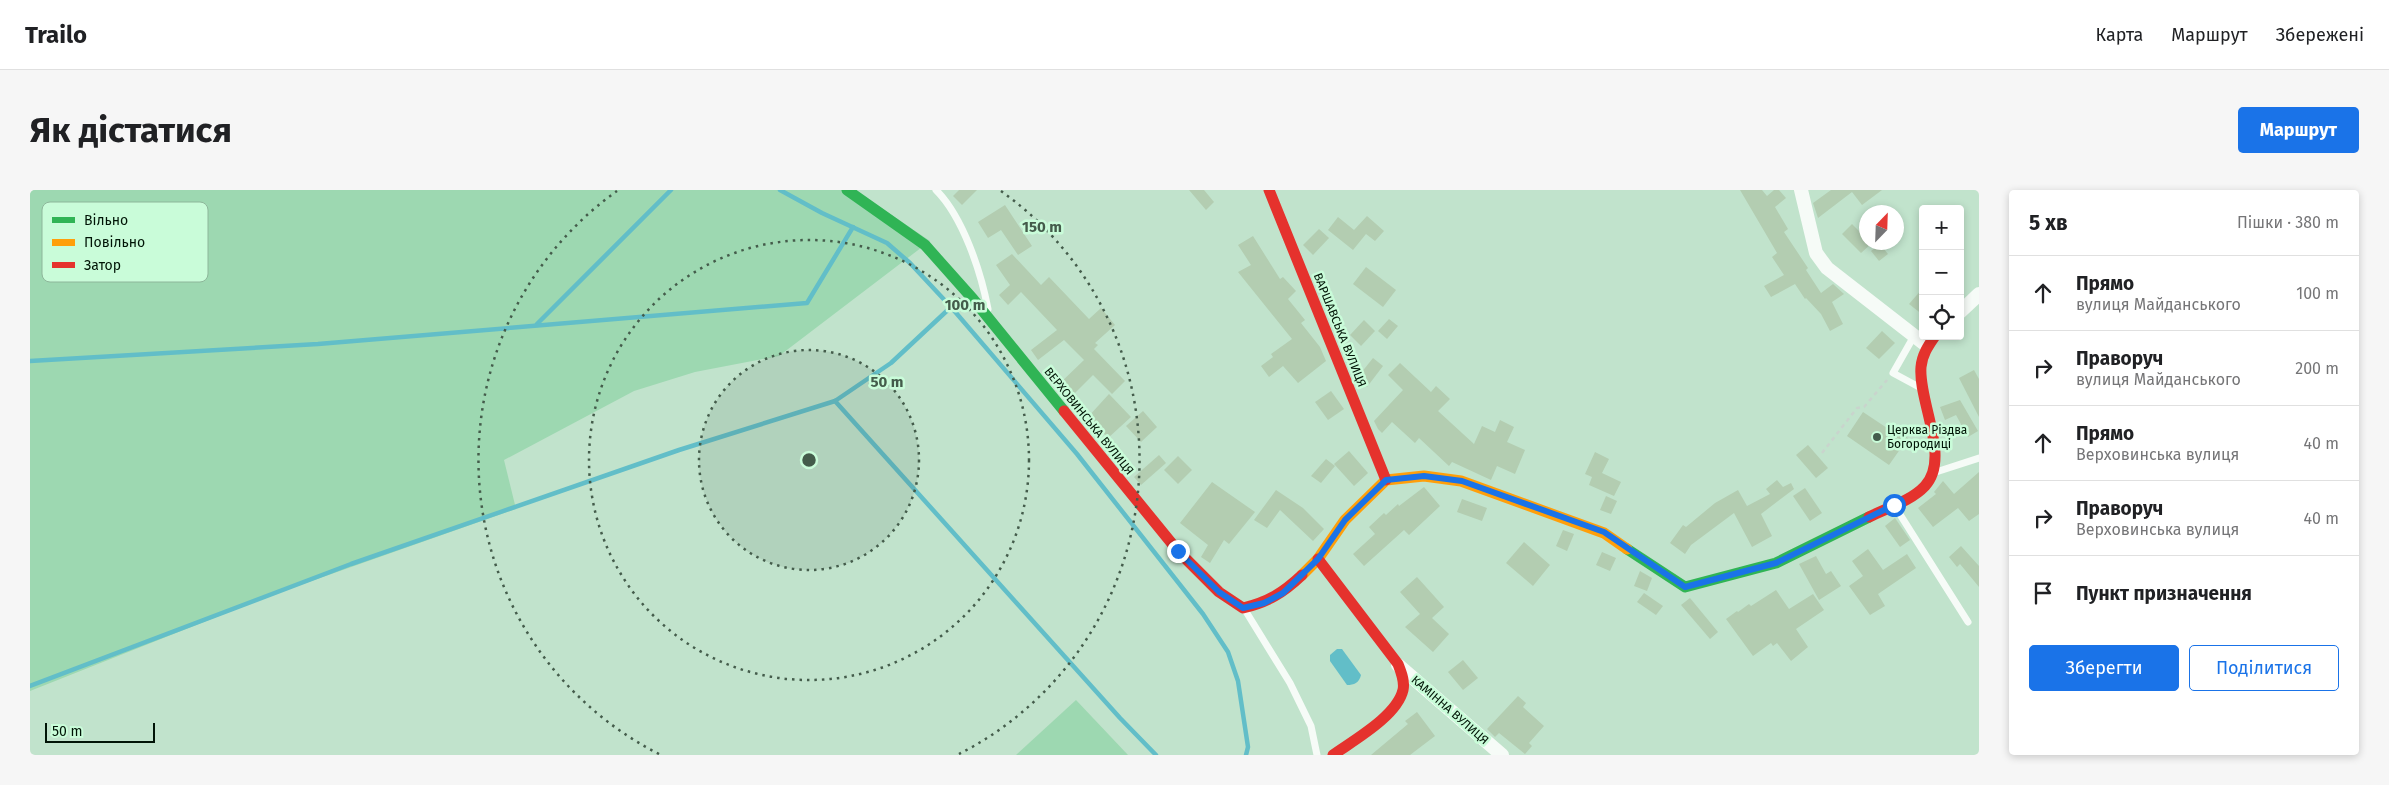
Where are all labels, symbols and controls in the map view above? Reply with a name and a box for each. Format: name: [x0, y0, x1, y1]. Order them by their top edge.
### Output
text: Trailo: [25, 21, 87, 49]
text: Карта: [2096, 24, 2143, 46]
text: Маршрут: [2171, 24, 2248, 46]
text: Збережені: [2276, 24, 2364, 46]
button: Маршрут: [2238, 107, 2359, 153]
text: Як дістатися: [30, 109, 232, 151]
legend: [42, 202, 208, 282]
north arrow: [1859, 205, 1904, 250]
map controls: [1919, 205, 1964, 340]
button: +: [1919, 205, 1964, 250]
text: 5 хв: [2029, 210, 2068, 236]
text: Вільно: [84, 212, 128, 229]
text: Пішки · 380 m: [2237, 213, 2339, 232]
text: 150 m: [1022, 218, 1062, 236]
text: Повільно: [84, 234, 145, 251]
button: −: [1919, 250, 1964, 295]
text: Затор: [84, 257, 121, 274]
street label: ВАРШАВСЬКА ВУЛИЦЯ: [1311, 271, 1369, 389]
text: Прямо: [2076, 272, 2134, 295]
icon: ahead: [2029, 279, 2057, 307]
text: 100 m: [2296, 284, 2339, 303]
button: locate: [1919, 295, 1964, 340]
text: вулиця Майданського: [2076, 295, 2241, 314]
text: 100 m: [945, 296, 985, 314]
text: Праворуч: [2076, 347, 2163, 370]
icon: right: [2029, 354, 2057, 382]
text: 200 m: [2295, 359, 2339, 378]
street label: ВЕРХОВИНСЬКА ВУЛИЦЯ: [1041, 365, 1137, 477]
text: вулиця Майданського: [2076, 370, 2241, 389]
text: 50 m: [870, 373, 904, 391]
text: Прямо: [2076, 422, 2134, 445]
place label: Церква Різдва Богородиці: [1887, 423, 1967, 451]
icon: ahead: [2029, 429, 2057, 457]
marker: Церква Різдва Богородиці: [1871, 431, 1883, 443]
text: 40 m: [2304, 434, 2339, 453]
text: Верховинська вулиця: [2076, 445, 2239, 464]
centre of rings: [800, 451, 818, 469]
route start: [1883, 494, 1906, 517]
text: Праворуч: [2076, 497, 2163, 520]
icon: right: [2029, 504, 2057, 532]
text: 40 m: [2304, 509, 2339, 528]
text: Верховинська вулиця: [2076, 520, 2239, 539]
route end: [1167, 540, 1190, 563]
icon: arrive: [2029, 579, 2057, 607]
text: Пункт призначення: [2076, 582, 2252, 605]
button: Зберегти: [2029, 645, 2179, 691]
button: Поділитися: [2189, 645, 2339, 691]
street label: КАМІННА ВУЛИЦЯ: [1409, 673, 1491, 747]
scale bar: [45, 720, 155, 743]
text: 50 m: [52, 723, 83, 740]

